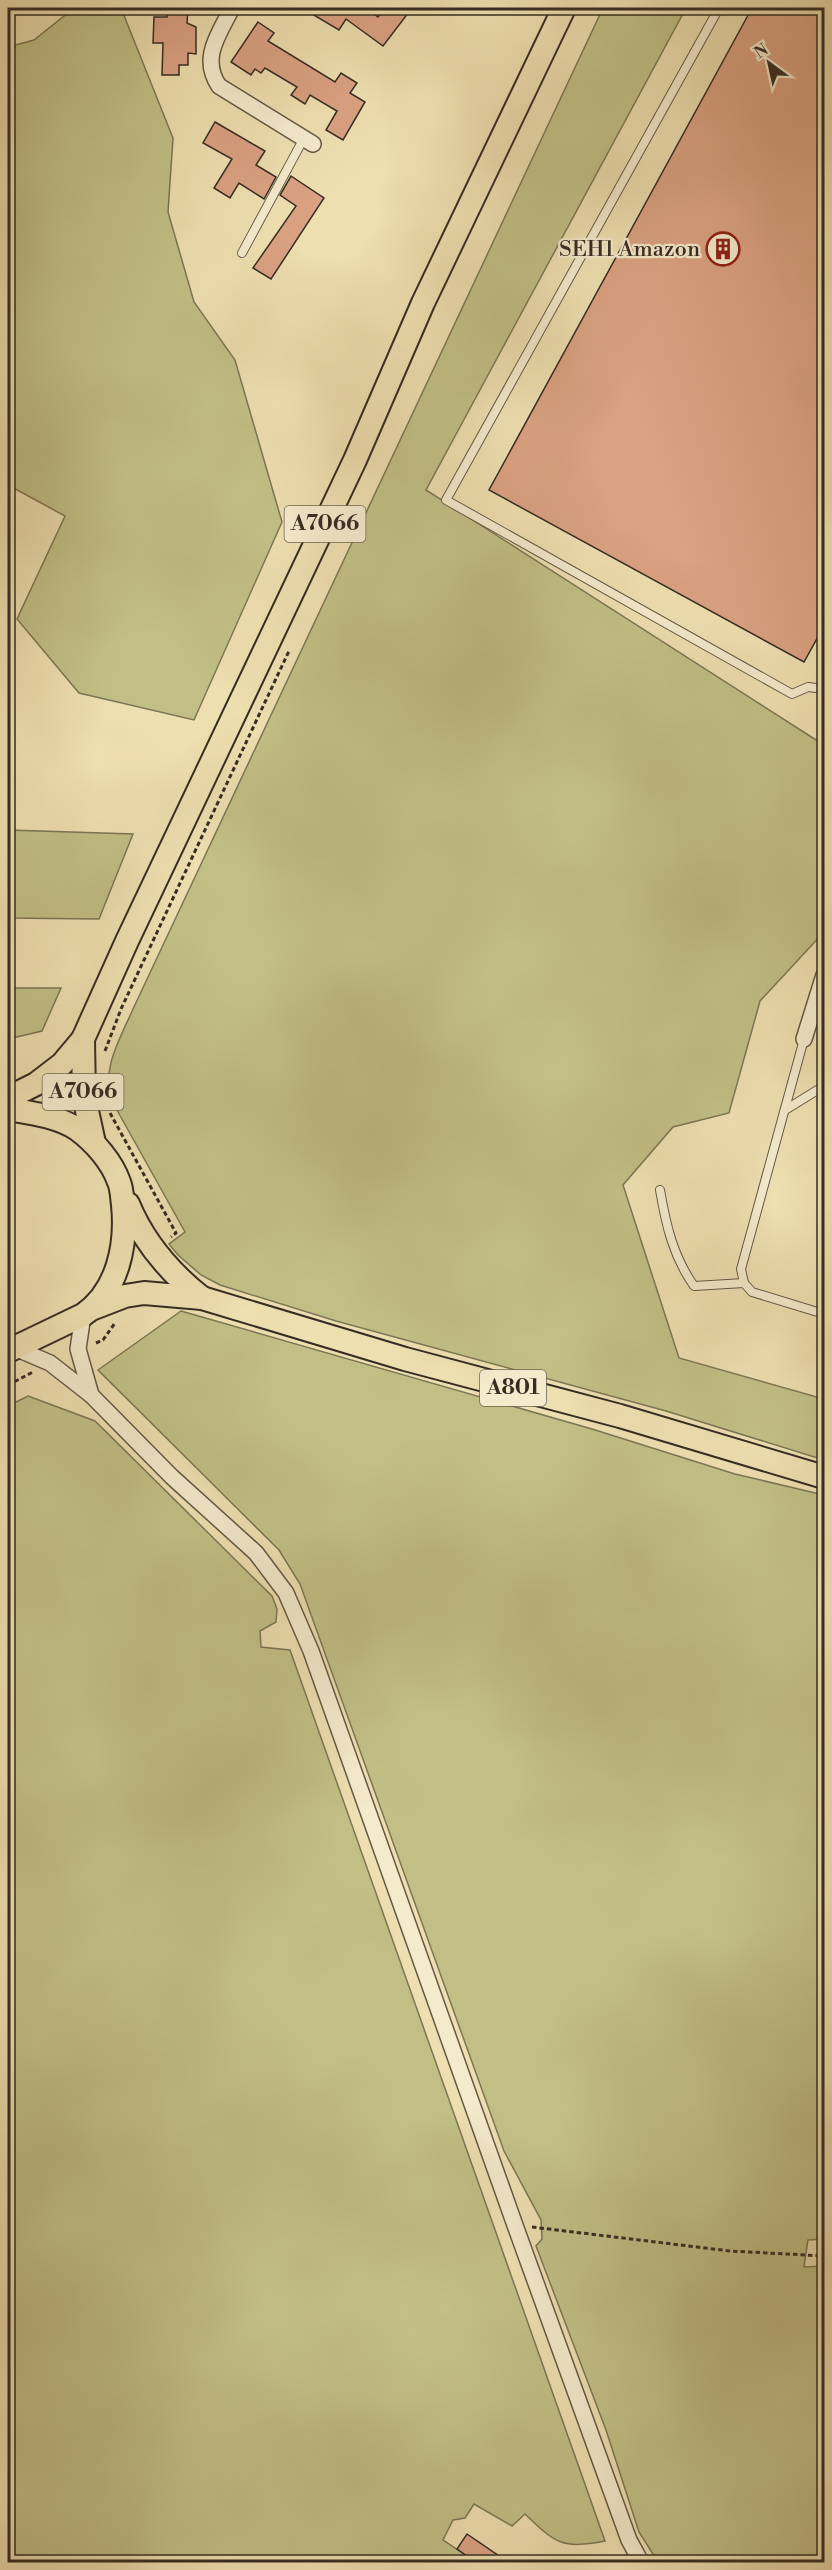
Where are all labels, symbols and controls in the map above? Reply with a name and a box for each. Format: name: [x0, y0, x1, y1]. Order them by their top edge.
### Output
north arrow: [739, 33, 799, 93]
text: N: [751, 39, 772, 63]
building icon: SEH1 Amazon: [705, 231, 741, 267]
place label: SEH1 Amazon: [559, 236, 700, 263]
road number: A7066: [284, 506, 366, 542]
road number: A7066: [42, 1074, 124, 1110]
road number: A801: [480, 1370, 546, 1406]

